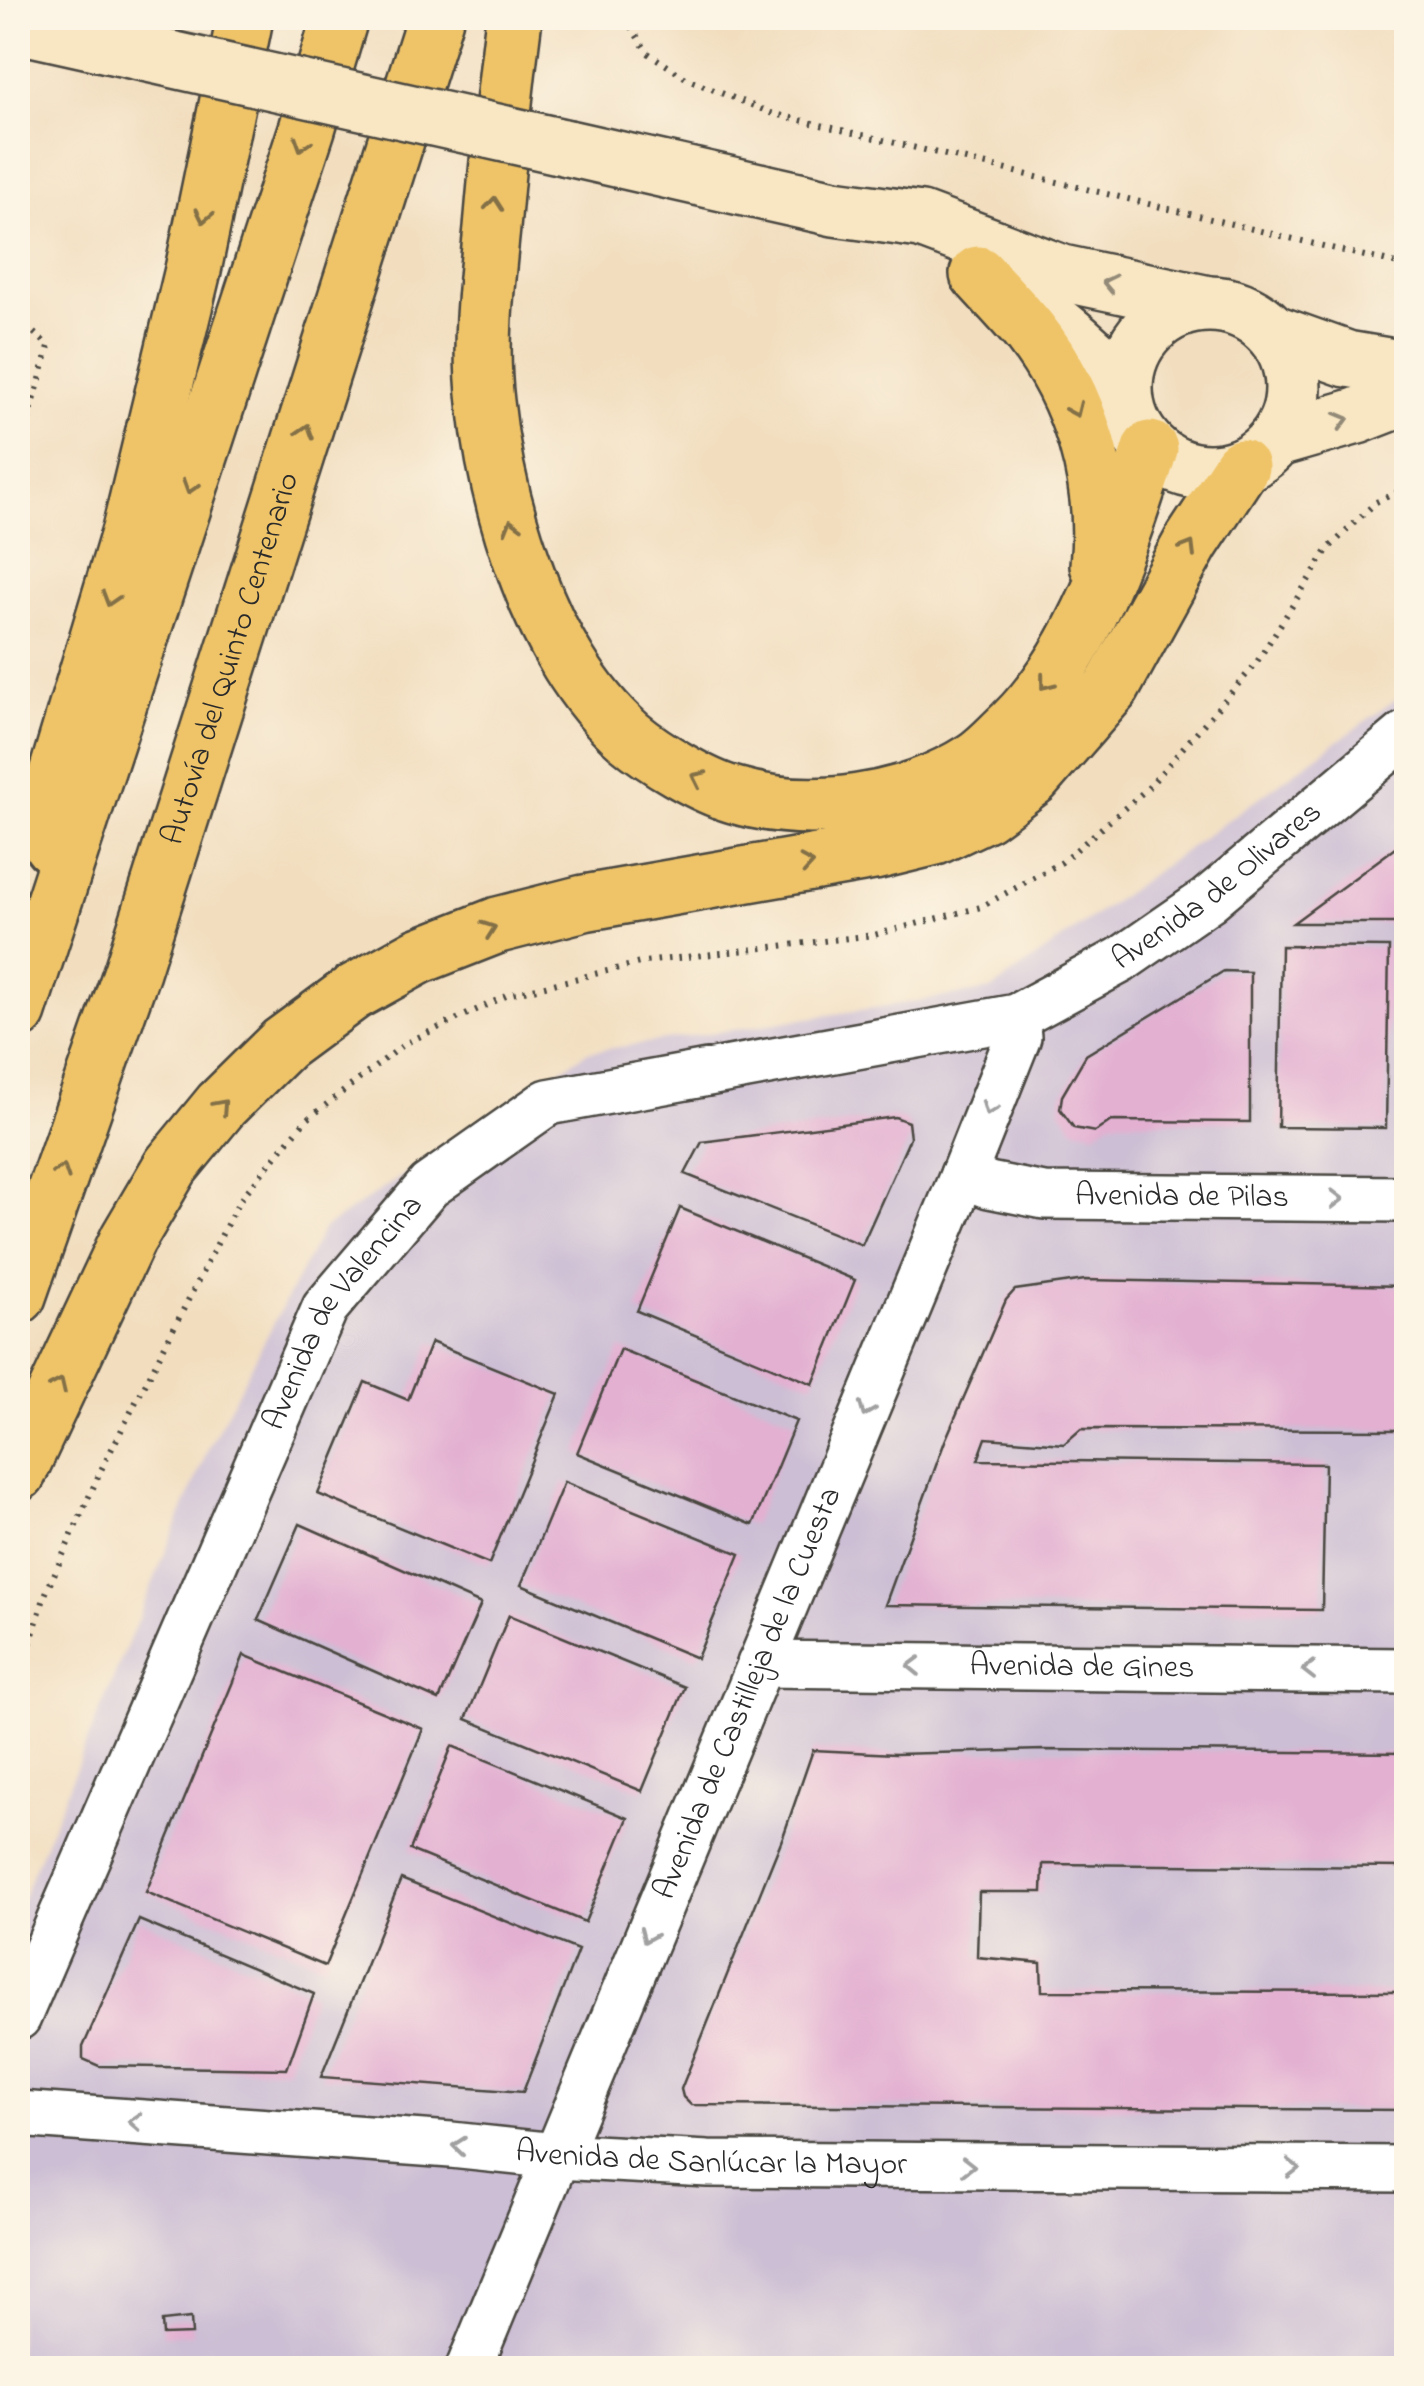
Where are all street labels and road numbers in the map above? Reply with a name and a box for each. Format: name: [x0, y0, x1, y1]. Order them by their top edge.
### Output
street label: Autovía del Quinto Centenario: [150, 467, 313, 851]
street label: Avenida de Olivares: [1103, 790, 1333, 983]
street label: Avenida de Pilas: [1075, 1173, 1289, 1222]
street label: Avenida de Valencina: [251, 1185, 435, 1438]
street label: Avenida de Castilleja de la Cuesta: [642, 1480, 855, 1907]
street label: Avenida de Gines: [969, 1643, 1195, 1692]
street label: Avenida de Sanlúcar la Mayor: [513, 2128, 907, 2189]

